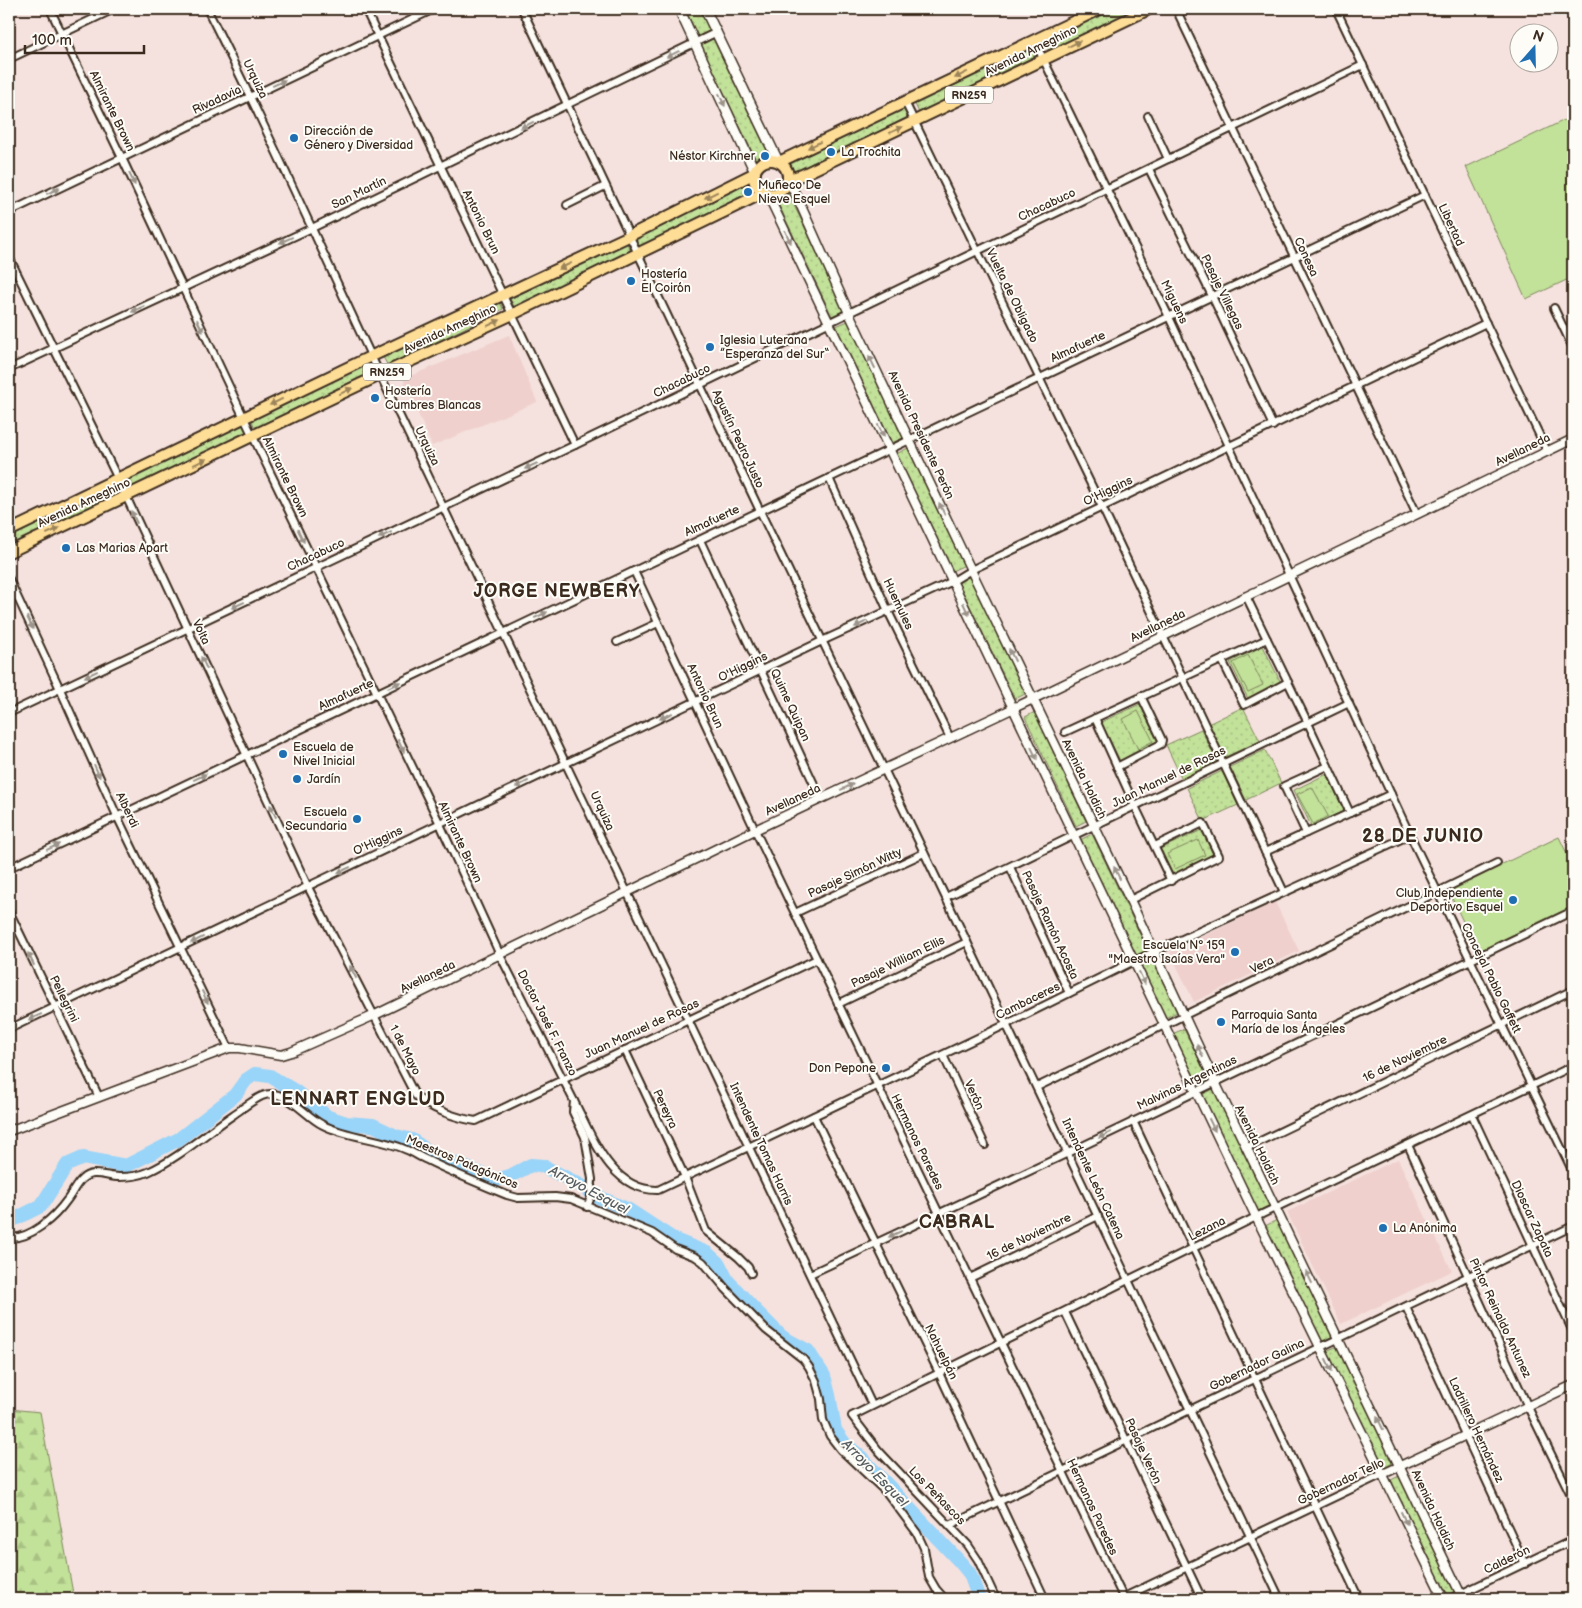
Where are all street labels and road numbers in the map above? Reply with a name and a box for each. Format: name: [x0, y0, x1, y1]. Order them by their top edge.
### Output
street label: Avenida Ameghino: [983, 22, 1080, 80]
street label: Urquiza: [239, 57, 271, 101]
street label: Almirante Brown: [86, 68, 138, 154]
street label: Rivadavia: [190, 82, 244, 118]
road number: RN259: [945, 86, 993, 104]
street label: San Martín: [329, 173, 389, 213]
street label: Chacabuco: [1016, 185, 1078, 225]
street label: Antonio Brun: [459, 187, 503, 257]
street label: Libertad: [1435, 201, 1467, 249]
street label: Conesa: [1290, 235, 1322, 279]
street label: Vuelta de Obligado: [983, 247, 1041, 346]
street label: Pasaje Villegas: [1197, 252, 1247, 332]
street label: Miguens: [1157, 278, 1191, 326]
street label: Avenida Ameghino: [401, 301, 499, 357]
street label: Almafuerte: [1048, 328, 1108, 366]
street label: Chacabuco: [651, 361, 713, 401]
road number: RN259: [363, 364, 411, 381]
street label: Avenida Presidente Perón: [885, 368, 957, 502]
street label: Agustín Pedro Justo: [709, 387, 767, 491]
street label: Urquiza: [411, 424, 443, 468]
street label: Avellaneda: [1493, 430, 1553, 470]
street label: Almirante Brown: [259, 434, 311, 520]
street label: O'Higgins: [1081, 473, 1135, 509]
street label: Avenida Ameghino: [35, 475, 133, 531]
street label: Almafuerte: [682, 502, 742, 540]
street label: Chacabuco: [285, 535, 347, 575]
street label: Huemules: [880, 576, 916, 632]
street label: Avellaneda: [1128, 606, 1188, 646]
street label: Volta: [189, 617, 213, 647]
street label: O'Higgins: [716, 649, 770, 685]
street label: Antonio Brun: [683, 661, 727, 731]
street label: Quime Quipan: [767, 666, 813, 744]
street label: Almafuerte: [316, 676, 376, 714]
street label: Avenida Holdich: [1058, 737, 1110, 822]
street label: Juan Manuel de Rosas: [1110, 743, 1228, 811]
street label: Avellaneda: [763, 781, 823, 819]
street label: Urquiza: [586, 789, 618, 833]
street label: Alberdi: [112, 790, 142, 830]
street label: Almirante Brown: [435, 799, 485, 885]
street label: O'Higgins: [351, 823, 405, 859]
street label: Pasaje Simón Witty: [806, 844, 905, 901]
street label: Pasaje Ramón Acosta: [1018, 868, 1082, 982]
street label: Concejal Pablo Gaffett: [1458, 920, 1524, 1036]
street label: Pasaje William Ellis: [849, 933, 947, 991]
street label: Vera: [1248, 953, 1276, 977]
street label: Avellaneda: [398, 957, 458, 997]
street label: Doctor José F. Franzo: [514, 967, 580, 1079]
street label: Pellegrini: [46, 973, 82, 1025]
street label: Cambaceres: [993, 979, 1063, 1023]
street label: Juan Manuel de Rosas: [582, 996, 702, 1062]
street label: 1 de Mayo: [386, 1022, 424, 1078]
street label: 16 de Noviembre: [1360, 1032, 1450, 1086]
street label: Malvinas Argentinas: [1135, 1052, 1239, 1114]
street label: Verón: [961, 1078, 988, 1113]
street label: Intendente Tomas Harris: [726, 1080, 796, 1208]
street label: Pereyra: [649, 1087, 681, 1131]
street label: Hermanos Paredes: [887, 1092, 947, 1192]
street label: Avenida Holdich: [1231, 1103, 1283, 1188]
street label: Intendente León Catena: [1058, 1116, 1128, 1242]
street label: Maestros Patagónicos: [404, 1132, 520, 1192]
street label: Dioscar Zapata: [1508, 1178, 1556, 1260]
street label: 16 de Noviembre: [984, 1210, 1074, 1264]
street label: Lezana: [1186, 1213, 1228, 1245]
street label: Pintor Reinaldo Antunez: [1466, 1256, 1534, 1381]
street label: Nahuelpán: [921, 1322, 961, 1382]
street label: Gobernador Galina: [1207, 1335, 1307, 1394]
street label: Ladrillero Hernández: [1445, 1375, 1507, 1485]
street label: Pasaje Verón: [1121, 1416, 1165, 1486]
street label: Gobernador Tello: [1295, 1455, 1387, 1509]
street label: Hermanos Paredes: [1063, 1456, 1121, 1558]
street label: Los Peñascos: [905, 1464, 969, 1528]
street label: Avenida Holdich: [1408, 1467, 1458, 1553]
street label: Calderón: [1481, 1542, 1533, 1578]

